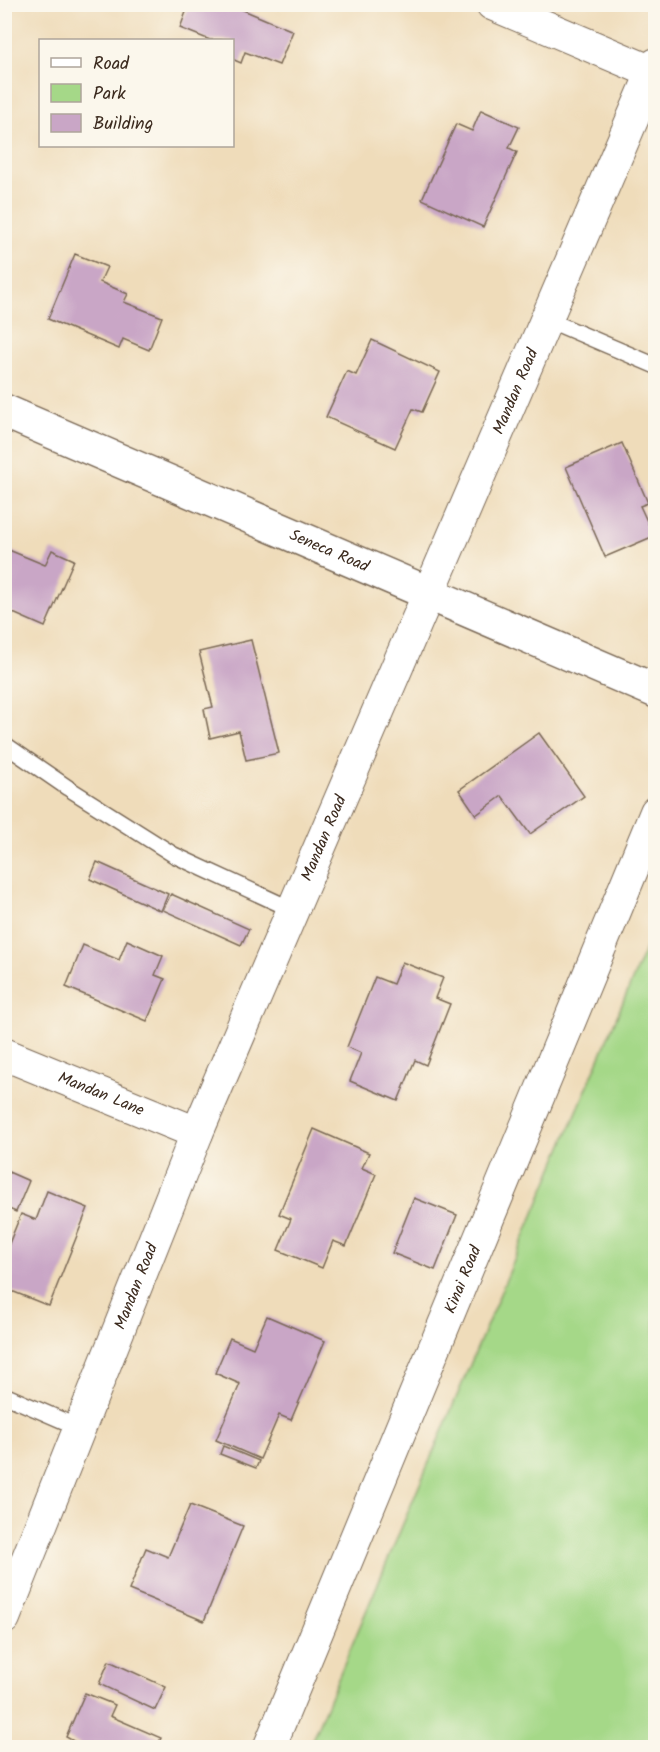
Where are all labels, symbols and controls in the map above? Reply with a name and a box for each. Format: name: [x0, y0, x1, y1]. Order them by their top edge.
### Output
legend: [39, 39, 234, 147]
text: Road: [93, 50, 130, 79]
text: Park: [93, 80, 126, 109]
text: Building: [93, 110, 153, 139]
street label: Mandan Road: [486, 344, 545, 438]
street label: Seneca Road: [285, 523, 374, 579]
street label: Mandan Road: [294, 790, 354, 885]
street label: Mandan Lane: [54, 1065, 148, 1123]
street label: Mandan Road: [108, 1238, 165, 1333]
street label: Kinai Road: [437, 1241, 488, 1317]

